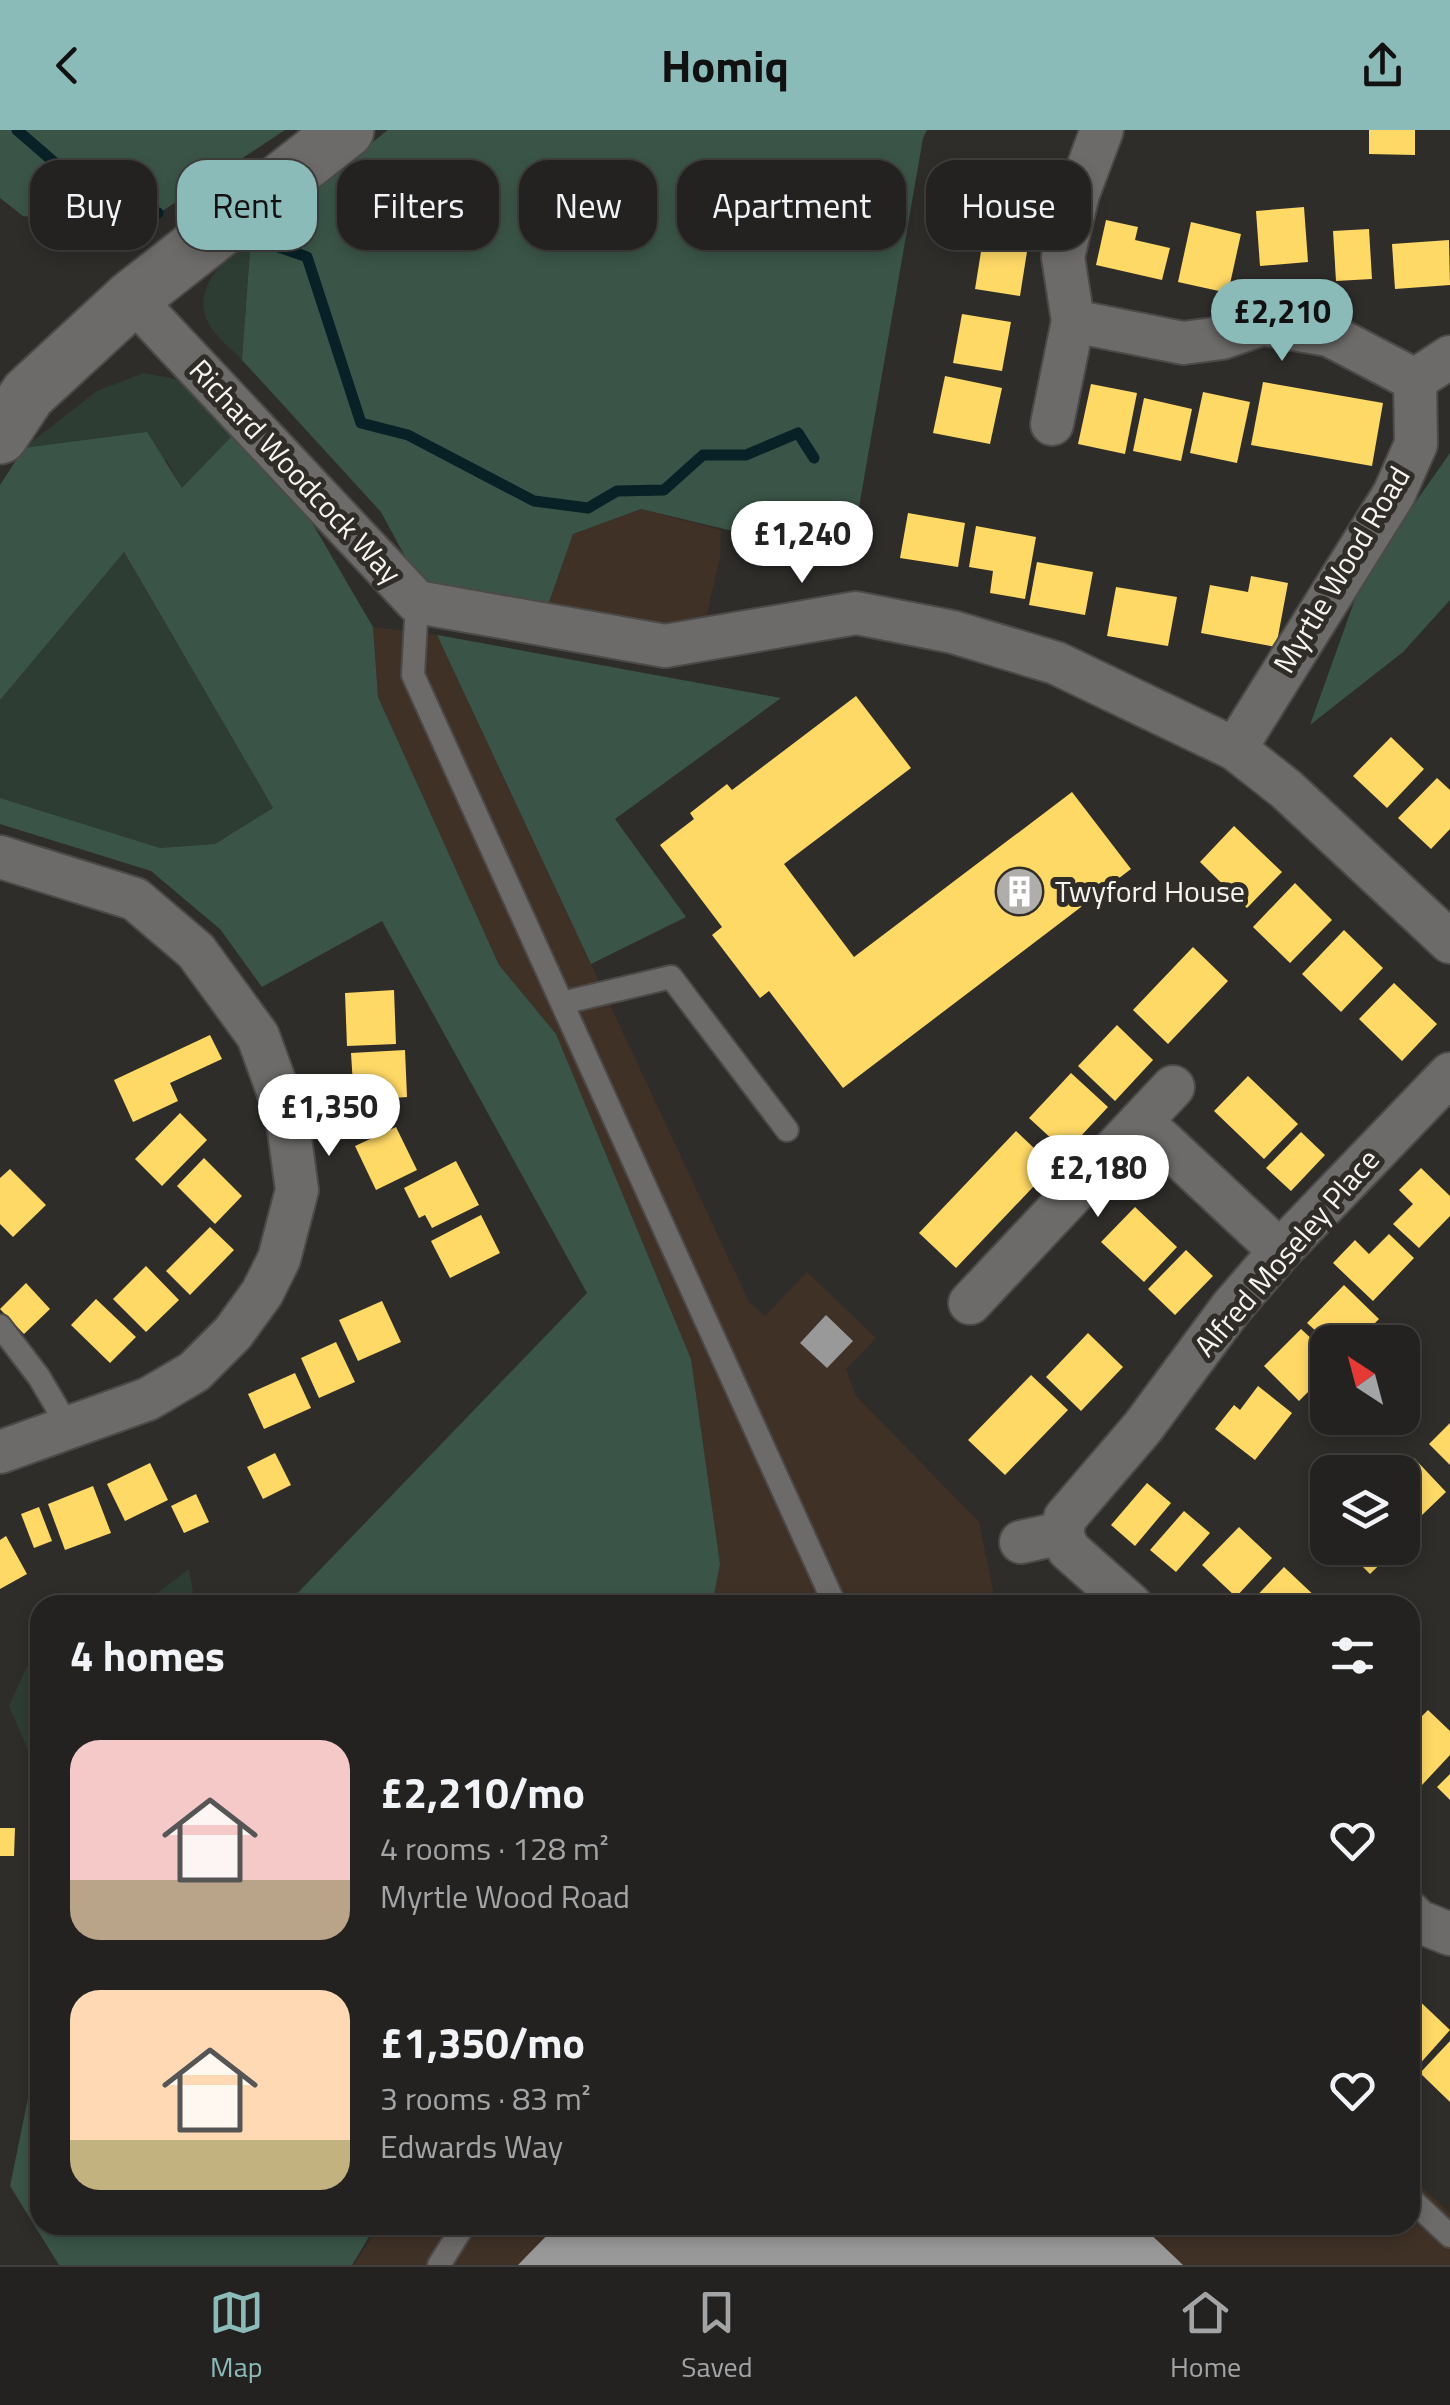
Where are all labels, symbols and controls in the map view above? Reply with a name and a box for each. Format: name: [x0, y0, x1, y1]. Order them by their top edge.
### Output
text: Homiq: [661, 31, 789, 99]
icon: back: [40, 38, 95, 93]
icon: share: [1355, 38, 1410, 93]
chip: Buy: [30, 160, 157, 250]
chip: Rent: [177, 160, 317, 250]
chip: Filters: [337, 160, 499, 250]
chip: New: [519, 160, 657, 250]
chip: Apartment: [677, 160, 906, 250]
chip: House: [926, 160, 1091, 250]
pin: £2,210: [1201, 279, 1363, 364]
text: £2,210: [1233, 287, 1331, 335]
street label: Richard Woodcock Way: [179, 348, 413, 594]
street label: Myrtle Wood Road: [1261, 457, 1421, 682]
pin: £1,240: [721, 501, 883, 586]
text: £1,240: [753, 509, 851, 557]
building icon: Twyford House: [994, 866, 1046, 918]
place label: Twyford House: [1055, 868, 1245, 914]
pin: £1,350: [248, 1074, 410, 1159]
text: £1,350: [280, 1082, 378, 1130]
pin: £2,180: [1017, 1135, 1179, 1220]
street label: Alfred Moseley Place: [1183, 1138, 1390, 1367]
text: £2,180: [1049, 1143, 1147, 1191]
north arrow: [1310, 1325, 1420, 1435]
map controls: [1310, 1325, 1420, 1565]
button: layers: [1310, 1455, 1420, 1565]
text: 4 homes: [70, 1623, 225, 1687]
icon: filters: [1325, 1628, 1380, 1683]
text: £2,210/mo: [380, 1760, 585, 1824]
icon: home: [150, 1780, 270, 1900]
icon: heart: [1325, 1813, 1380, 1868]
text: 4 rooms · 128 m²: [380, 1824, 609, 1872]
text: Myrtle Wood Road: [380, 1872, 630, 1920]
text: £1,350/mo: [380, 2010, 585, 2074]
icon: home: [150, 2030, 270, 2150]
icon: heart: [1325, 2063, 1380, 2118]
text: 3 rooms · 83 m²: [380, 2074, 591, 2122]
text: Edwards Way: [380, 2122, 563, 2170]
tab: Map: [209, 2285, 264, 2388]
tab: Saved: [681, 2285, 753, 2388]
tab: Home: [1170, 2285, 1241, 2388]

